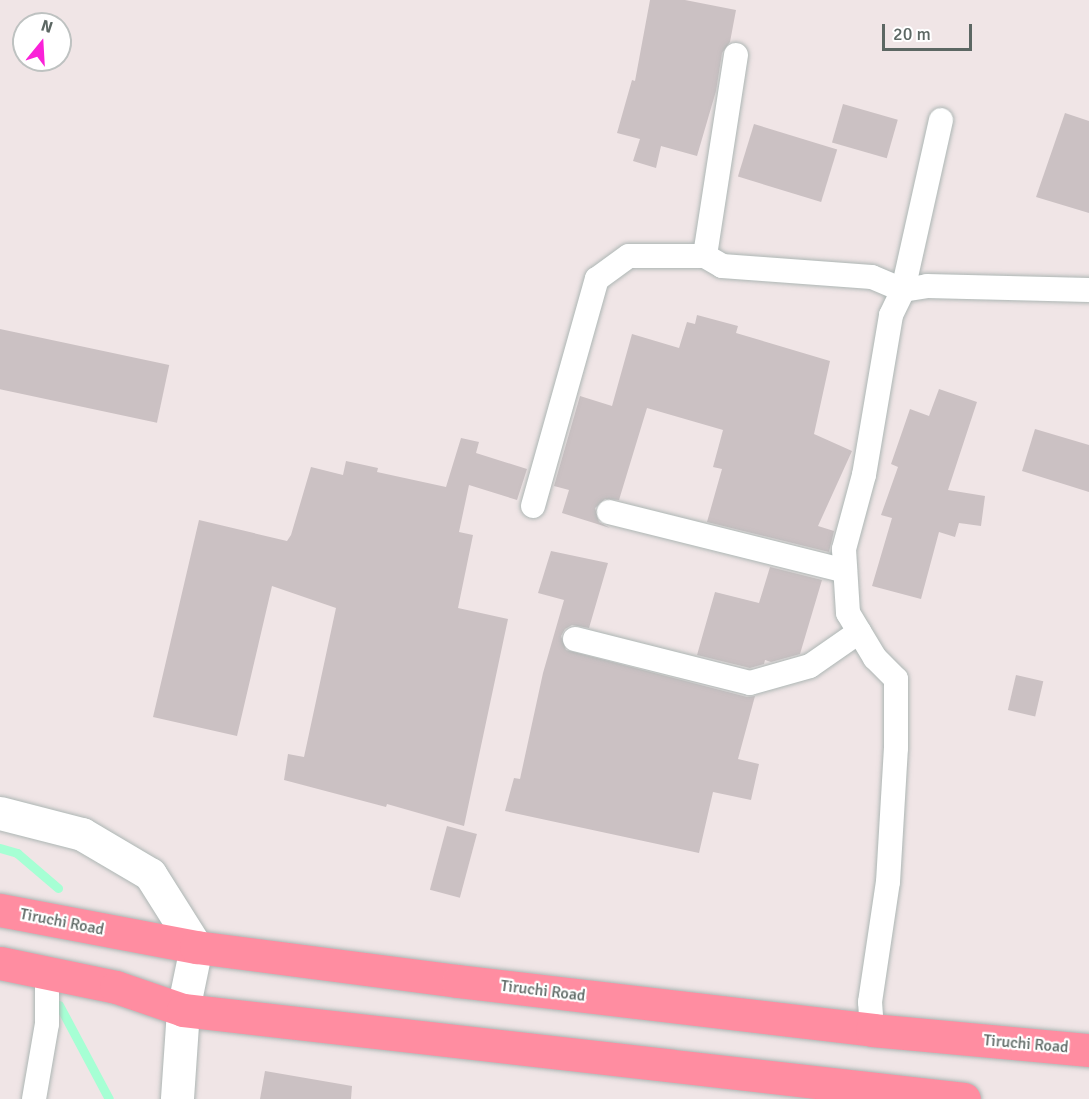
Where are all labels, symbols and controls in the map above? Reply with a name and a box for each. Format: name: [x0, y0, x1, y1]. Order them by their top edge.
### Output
north arrow: [12, 12, 72, 72]
scale bar: [885, 12, 975, 50]
text: N: [39, 16, 55, 38]
text: 20 m: [893, 23, 931, 45]
street label: Tiruchi Road: [18, 904, 106, 940]
street label: Tiruchi Road: [500, 976, 586, 1006]
street label: Tiruchi Road: [983, 1031, 1069, 1057]

